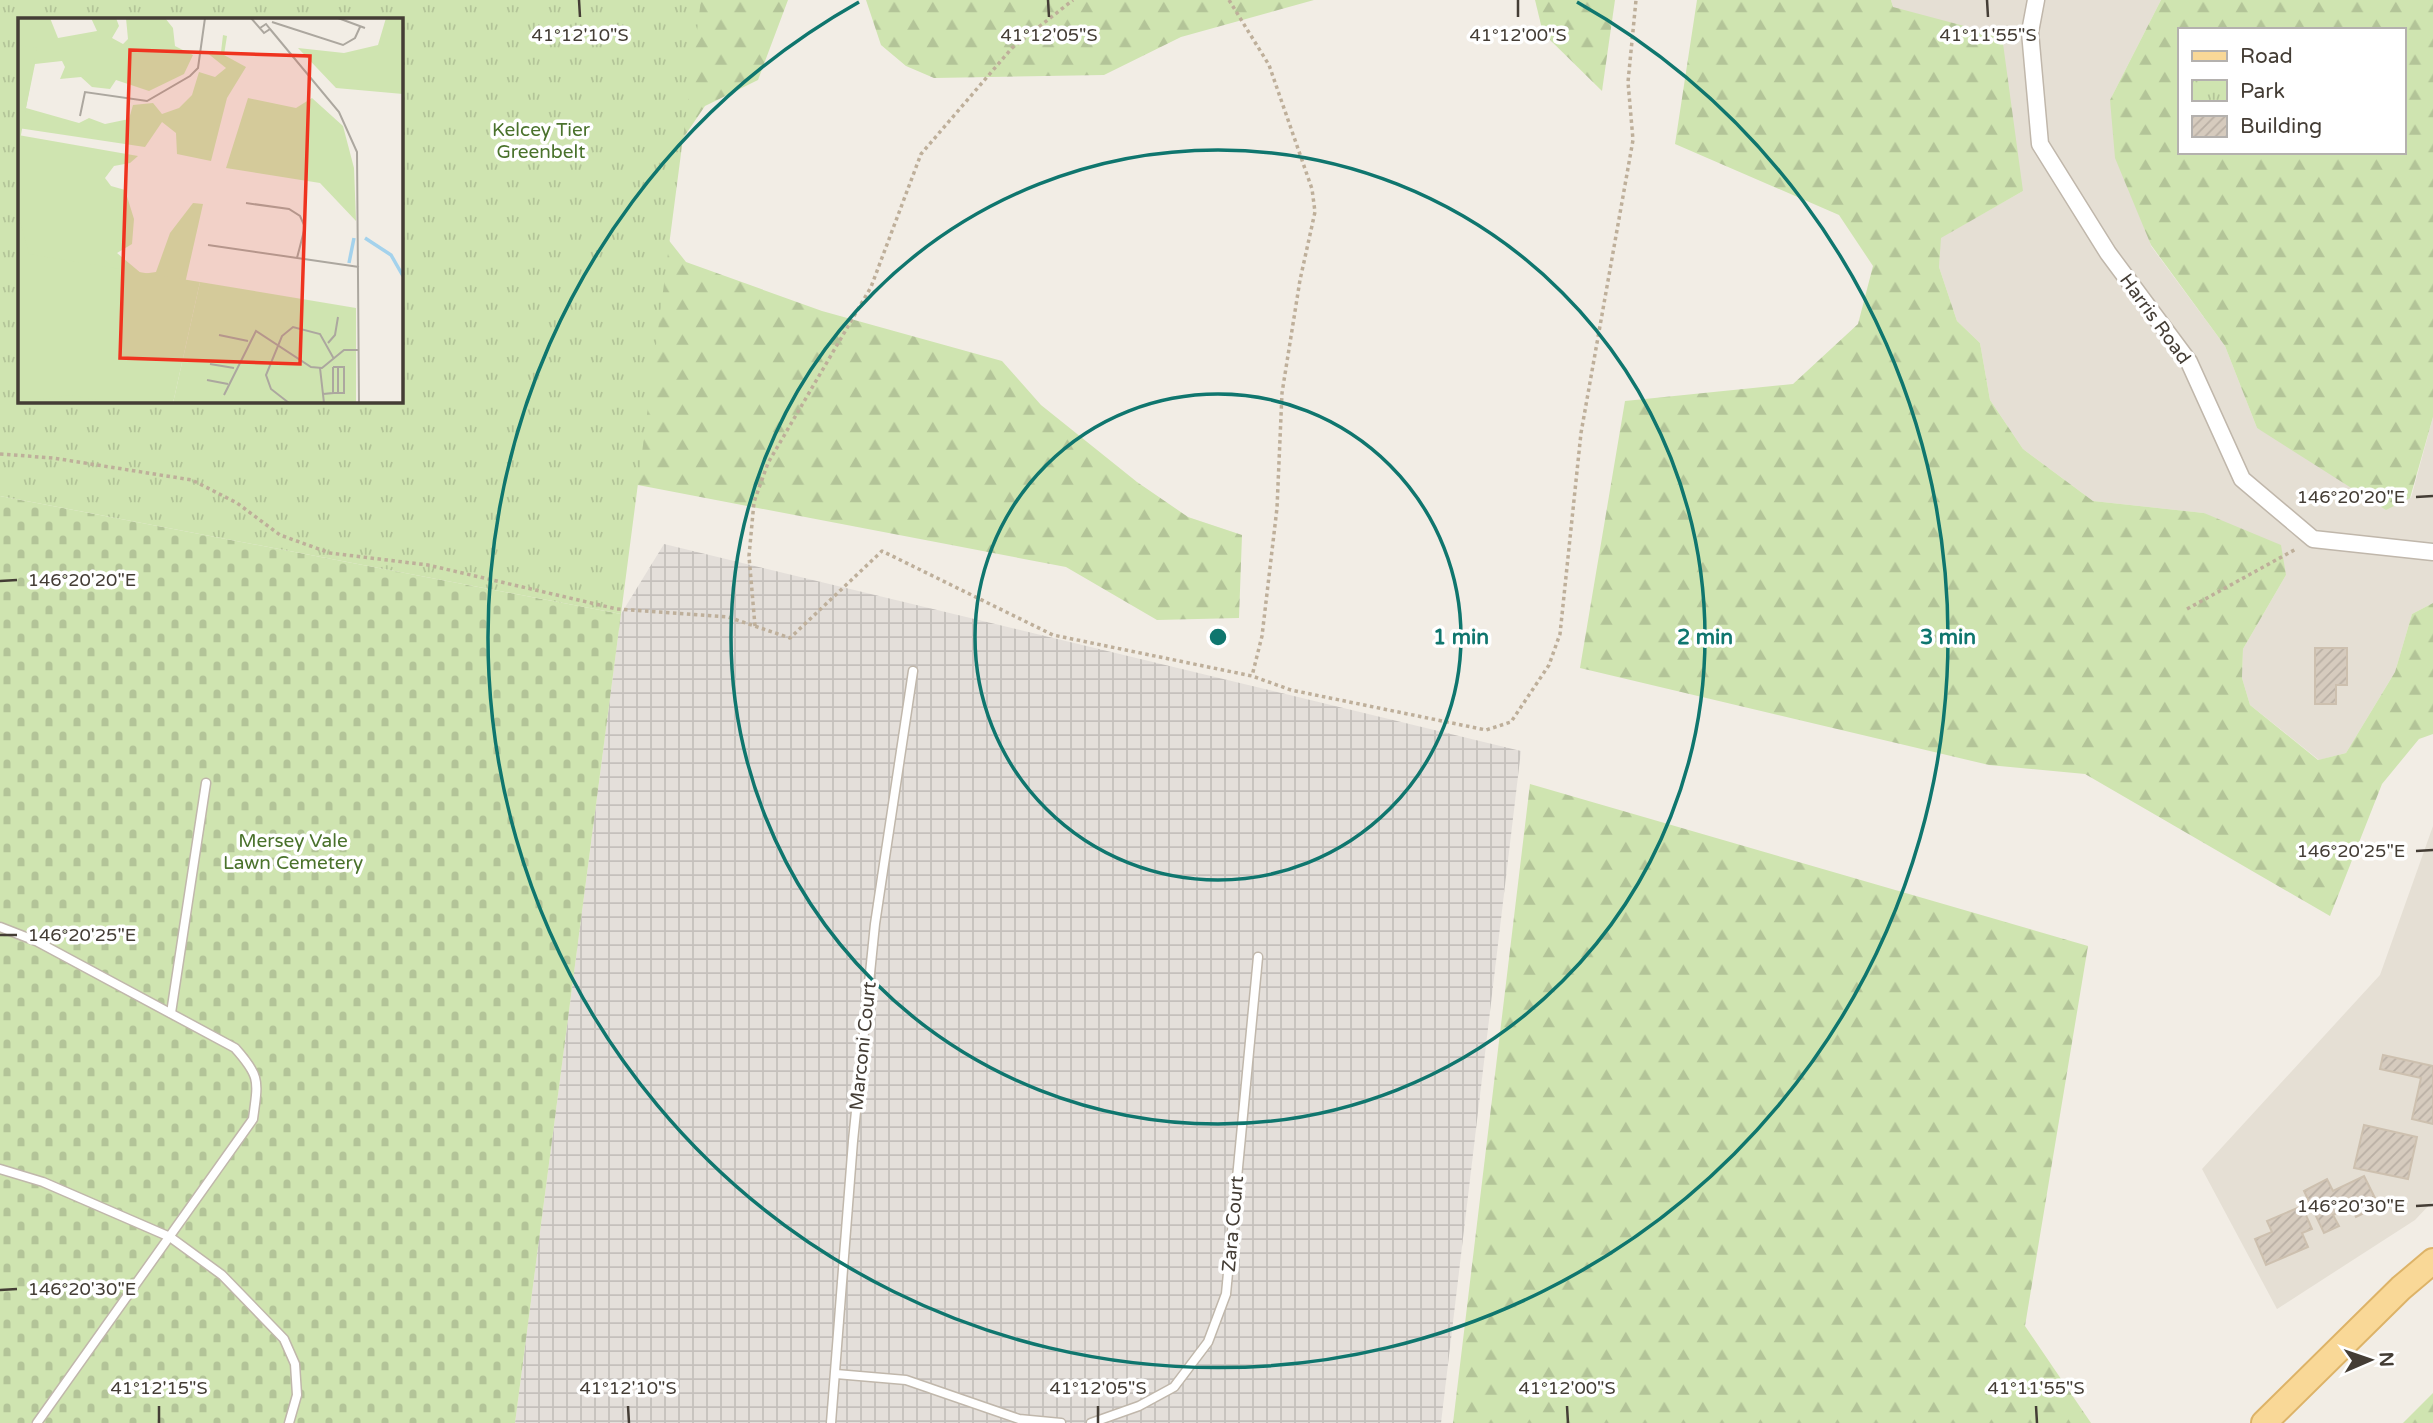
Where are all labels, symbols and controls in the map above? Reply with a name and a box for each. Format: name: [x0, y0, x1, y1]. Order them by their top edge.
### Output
inset map: [18, 18, 402, 402]
text: 41°12'10"S: [531, 24, 629, 46]
text: 41°12'05"S: [1000, 24, 1098, 46]
text: 41°12'00"S: [1469, 24, 1567, 46]
text: 41°11'55"S: [1939, 24, 2037, 46]
legend: [2178, 28, 2405, 154]
text: Road: [2240, 44, 2293, 69]
text: Park: [2240, 79, 2285, 104]
text: Building: [2240, 114, 2322, 139]
park label: Kelcey Tier Greenbelt: [492, 119, 591, 163]
street label: Harris Road: [2115, 270, 2195, 368]
text: 146°20'20"E: [2297, 486, 2405, 508]
text: 146°20'20"E: [28, 569, 136, 591]
centre of rings: [1206, 625, 1230, 649]
text: 1 min: [1433, 625, 1489, 650]
text: 2 min: [1677, 625, 1733, 650]
text: 3 min: [1920, 625, 1976, 650]
park label: Mersey Vale Lawn Cemetery: [223, 830, 363, 874]
text: 146°20'25"E: [2297, 840, 2405, 862]
text: 146°20'25"E: [28, 924, 136, 946]
street label: Marconi Court: [845, 980, 881, 1112]
street label: Zara Court: [1218, 1175, 1248, 1273]
text: 146°20'30"E: [2297, 1195, 2405, 1217]
text: 146°20'30"E: [28, 1278, 136, 1300]
north arrow: [2335, 1325, 2405, 1395]
text: N: [2375, 1351, 2397, 1367]
text: 41°12'15"S: [110, 1377, 208, 1399]
text: 41°12'10"S: [579, 1377, 677, 1399]
text: 41°12'05"S: [1049, 1377, 1147, 1399]
text: 41°12'00"S: [1518, 1377, 1616, 1399]
text: 41°11'55"S: [1987, 1377, 2085, 1399]

